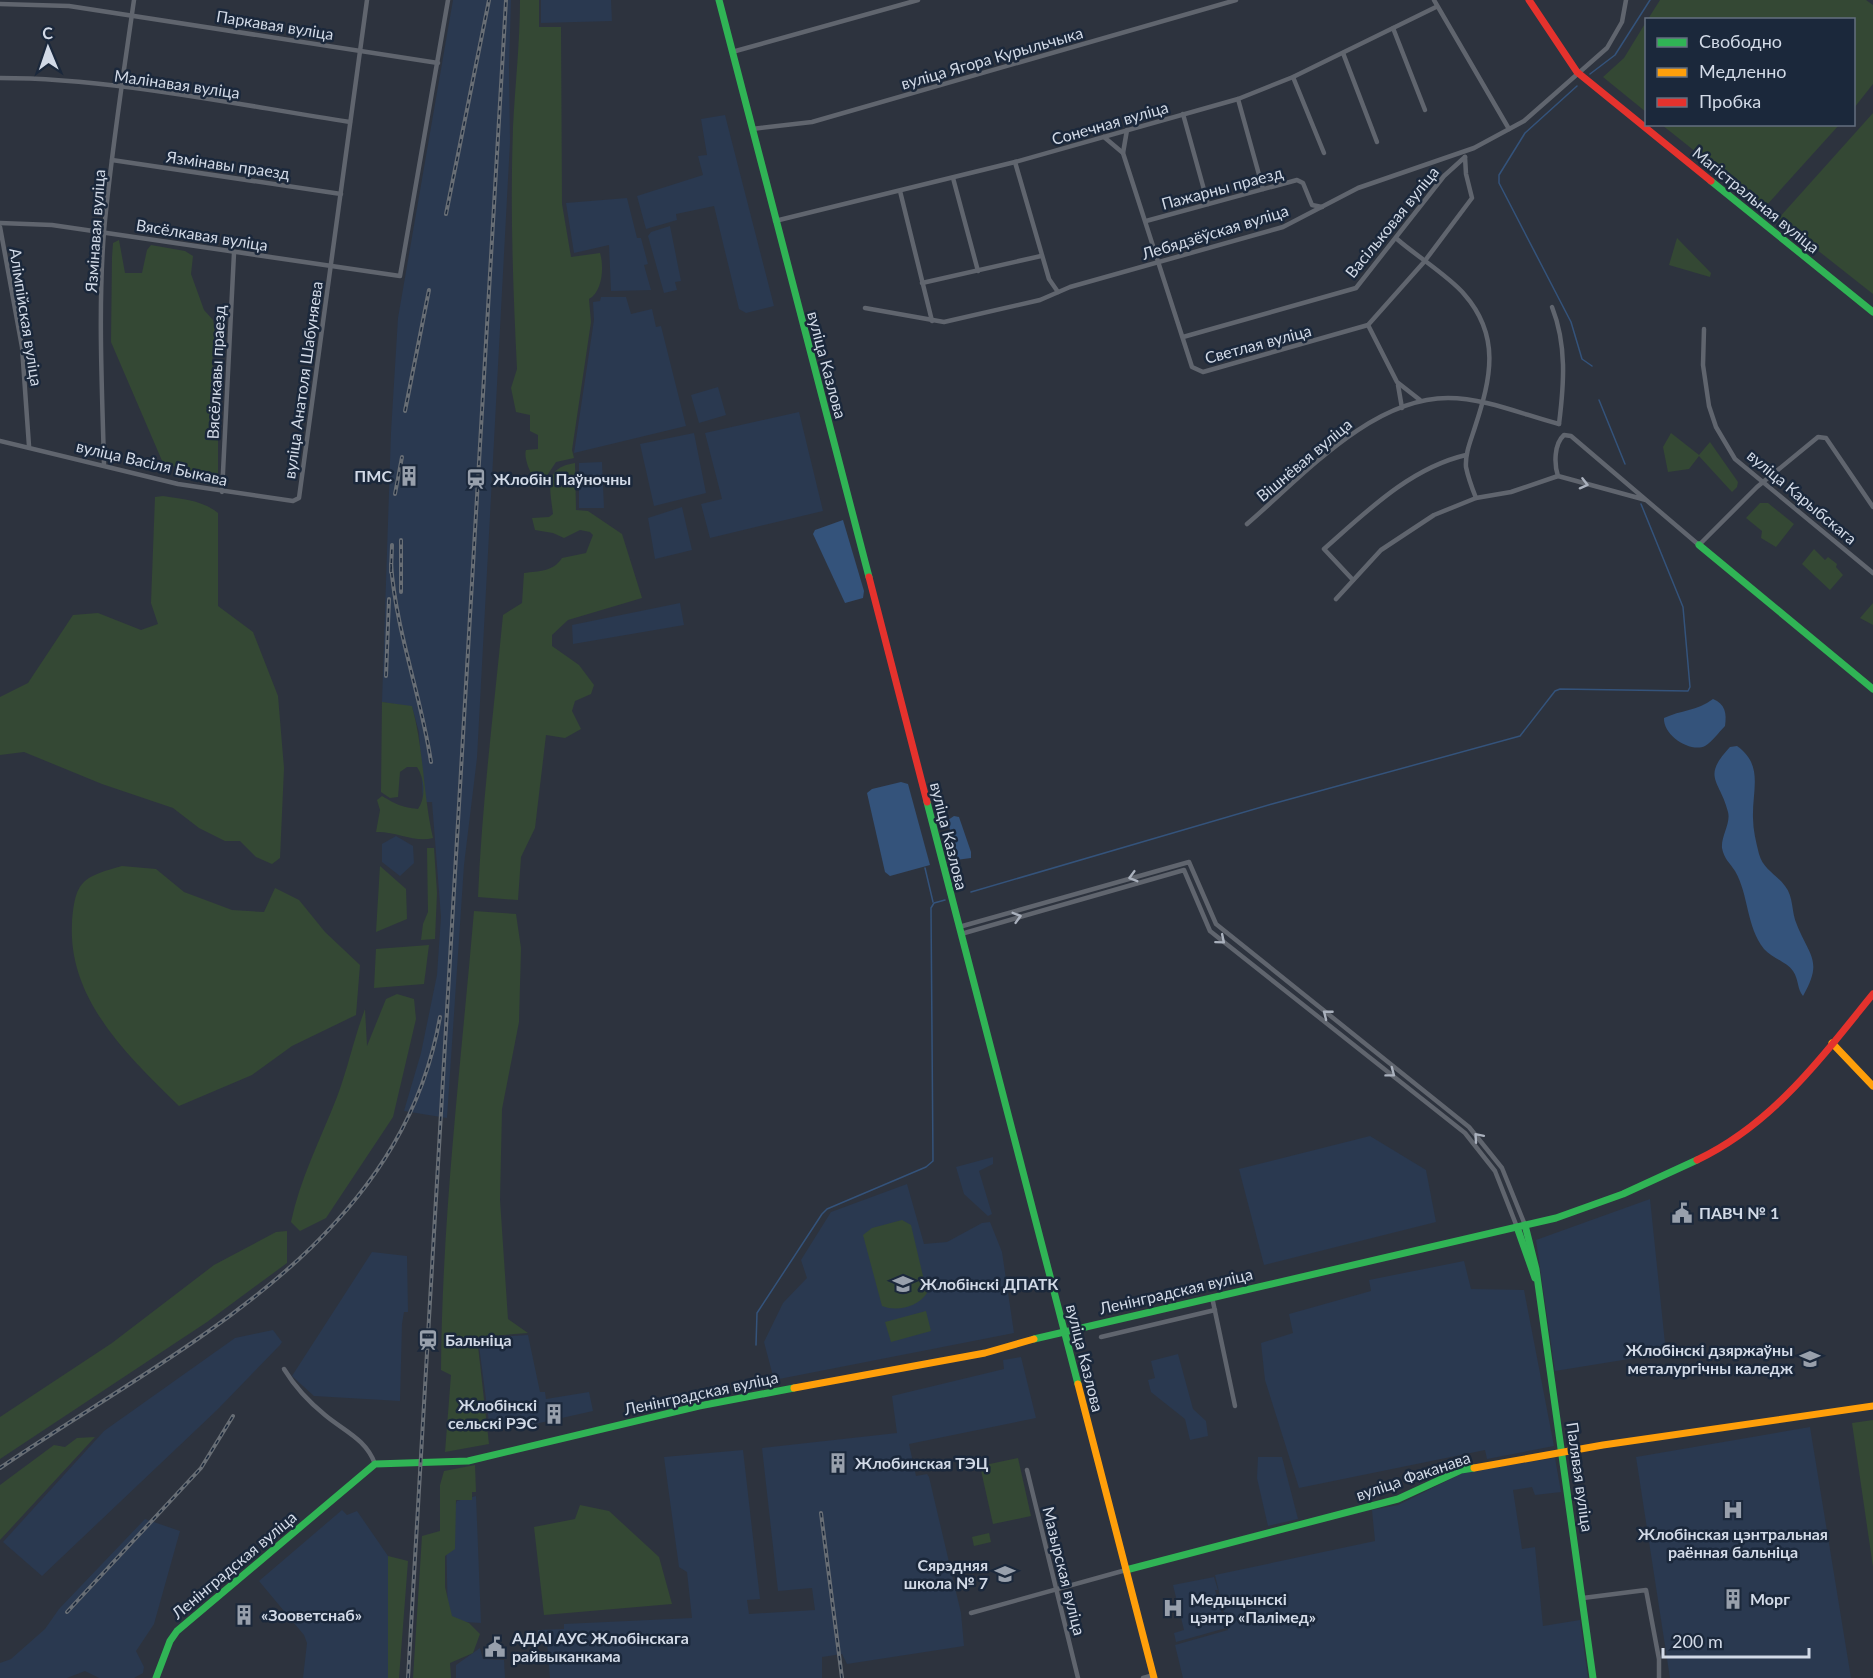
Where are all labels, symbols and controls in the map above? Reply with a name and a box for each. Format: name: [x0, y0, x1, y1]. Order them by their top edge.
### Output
street label: Паркавая вуліца: [215, 6, 335, 43]
north arrow: [18, 18, 78, 78]
legend: [1645, 18, 1855, 126]
street label: вуліца Ягора Курыльчыка: [899, 22, 1085, 93]
text: С: [42, 23, 53, 42]
text: Свободно: [1699, 30, 1782, 52]
text: Медленно: [1699, 60, 1787, 82]
street label: Малінавая вуліца: [113, 65, 241, 102]
text: Пробка: [1699, 90, 1761, 112]
street label: Сонечная вуліца: [1049, 97, 1170, 148]
street label: Магістральная вуліца: [1689, 143, 1824, 257]
street label: Язмінавы праезд: [164, 146, 291, 183]
street label: Пажарны праезд: [1159, 162, 1285, 213]
street label: Васільковая вуліца: [1341, 162, 1442, 281]
street label: Язмінавая вуліца: [81, 169, 108, 294]
street label: Лебядзёўская вуліца: [1138, 200, 1290, 263]
street label: Вясёлкавая вуліца: [135, 215, 269, 254]
street label: Алімпійская вуліца: [6, 247, 47, 387]
street label: вуліца Анатоля Шабуняева: [279, 280, 326, 480]
street label: Вясёлкавы праезд: [202, 304, 229, 440]
street label: вуліца Казлова: [804, 309, 851, 421]
street label: Светлая вуліца: [1202, 320, 1313, 367]
street label: Вішнёвая вуліца: [1252, 414, 1355, 505]
street label: вуліца Васіля Быкава: [75, 436, 230, 489]
street label: вуліца Карыбскага: [1744, 445, 1861, 548]
building icon: ПМС: [397, 464, 421, 488]
place label: ПМС: [354, 466, 392, 485]
station icon: Жлобін Паўночны: [464, 467, 488, 491]
place label: Жлобін Паўночны: [493, 469, 631, 488]
one-way arrow: [1579, 477, 1589, 490]
street label: вуліца Казлова: [927, 780, 972, 892]
one-way arrow: [1128, 870, 1138, 882]
one-way arrow: [1012, 912, 1022, 925]
one-way arrow: [1214, 933, 1225, 944]
one-way arrow: [1323, 1011, 1334, 1022]
one-way arrow: [1385, 1066, 1396, 1077]
one-way arrow: [1475, 1133, 1486, 1144]
public building icon: ПАВЧ № 1: [1670, 1201, 1694, 1225]
place label: ПАВЧ № 1: [1699, 1203, 1779, 1222]
street label: Ленінградская вуліца: [1096, 1264, 1254, 1318]
school or university icon: Жлобінскі ДПАТК: [891, 1272, 915, 1296]
place label: Жлобінскі ДПАТК: [920, 1274, 1059, 1293]
street label: вуліца Казлова: [1063, 1302, 1108, 1414]
station icon: Бальніца: [416, 1328, 440, 1352]
place label: Бальніца: [445, 1330, 512, 1349]
place label: Жлобінскі дзяржаўны металургічны каледж: [1626, 1340, 1793, 1377]
school or university icon: Жлобінскі дзяржаўны металургічны каледж: [1798, 1347, 1822, 1371]
street label: Ленінградская вуліца: [621, 1367, 780, 1418]
place label: Жлобінскі сельскі РЭС: [448, 1395, 537, 1432]
building icon: Жлобінскі сельскі РЭС: [542, 1402, 566, 1426]
street label: Палявая вуліца: [1563, 1421, 1598, 1533]
street label: вуліца Факанава: [1353, 1447, 1472, 1504]
building icon: Жлобинская ТЭЦ: [826, 1451, 850, 1475]
place label: Жлобинская ТЭЦ: [855, 1453, 989, 1472]
hospital icon: Жлобінская цэнтральная раённая бальніца: [1721, 1498, 1745, 1522]
street label: Мазырская вуліца: [1039, 1504, 1090, 1637]
street label: Ленінградская вуліца: [167, 1507, 300, 1623]
place label: Жлобінская цэнтральная раённая бальніца: [1638, 1524, 1828, 1561]
place label: Сярэдняя школа № 7: [904, 1555, 988, 1592]
school or university icon: Сярэдняя школа № 7: [993, 1562, 1017, 1586]
building icon: Морг: [1721, 1587, 1745, 1611]
place label: Медыцынскі цэнтр «Палімед»: [1190, 1589, 1316, 1626]
place label: Морг: [1750, 1589, 1790, 1608]
hospital icon: Медыцынскі цэнтр «Палімед»: [1161, 1596, 1185, 1620]
building icon: «Зооветснаб»: [232, 1603, 256, 1627]
place label: «Зооветснаб»: [261, 1605, 362, 1624]
scale bar: [1663, 1621, 1808, 1659]
place label: АДАІ АУС Жлобінскага райвыканкама: [511, 1628, 689, 1665]
text: 200 m: [1672, 1630, 1723, 1652]
public building icon: АДАІ АУС Жлобінскага райвыканкама: [483, 1635, 507, 1659]

